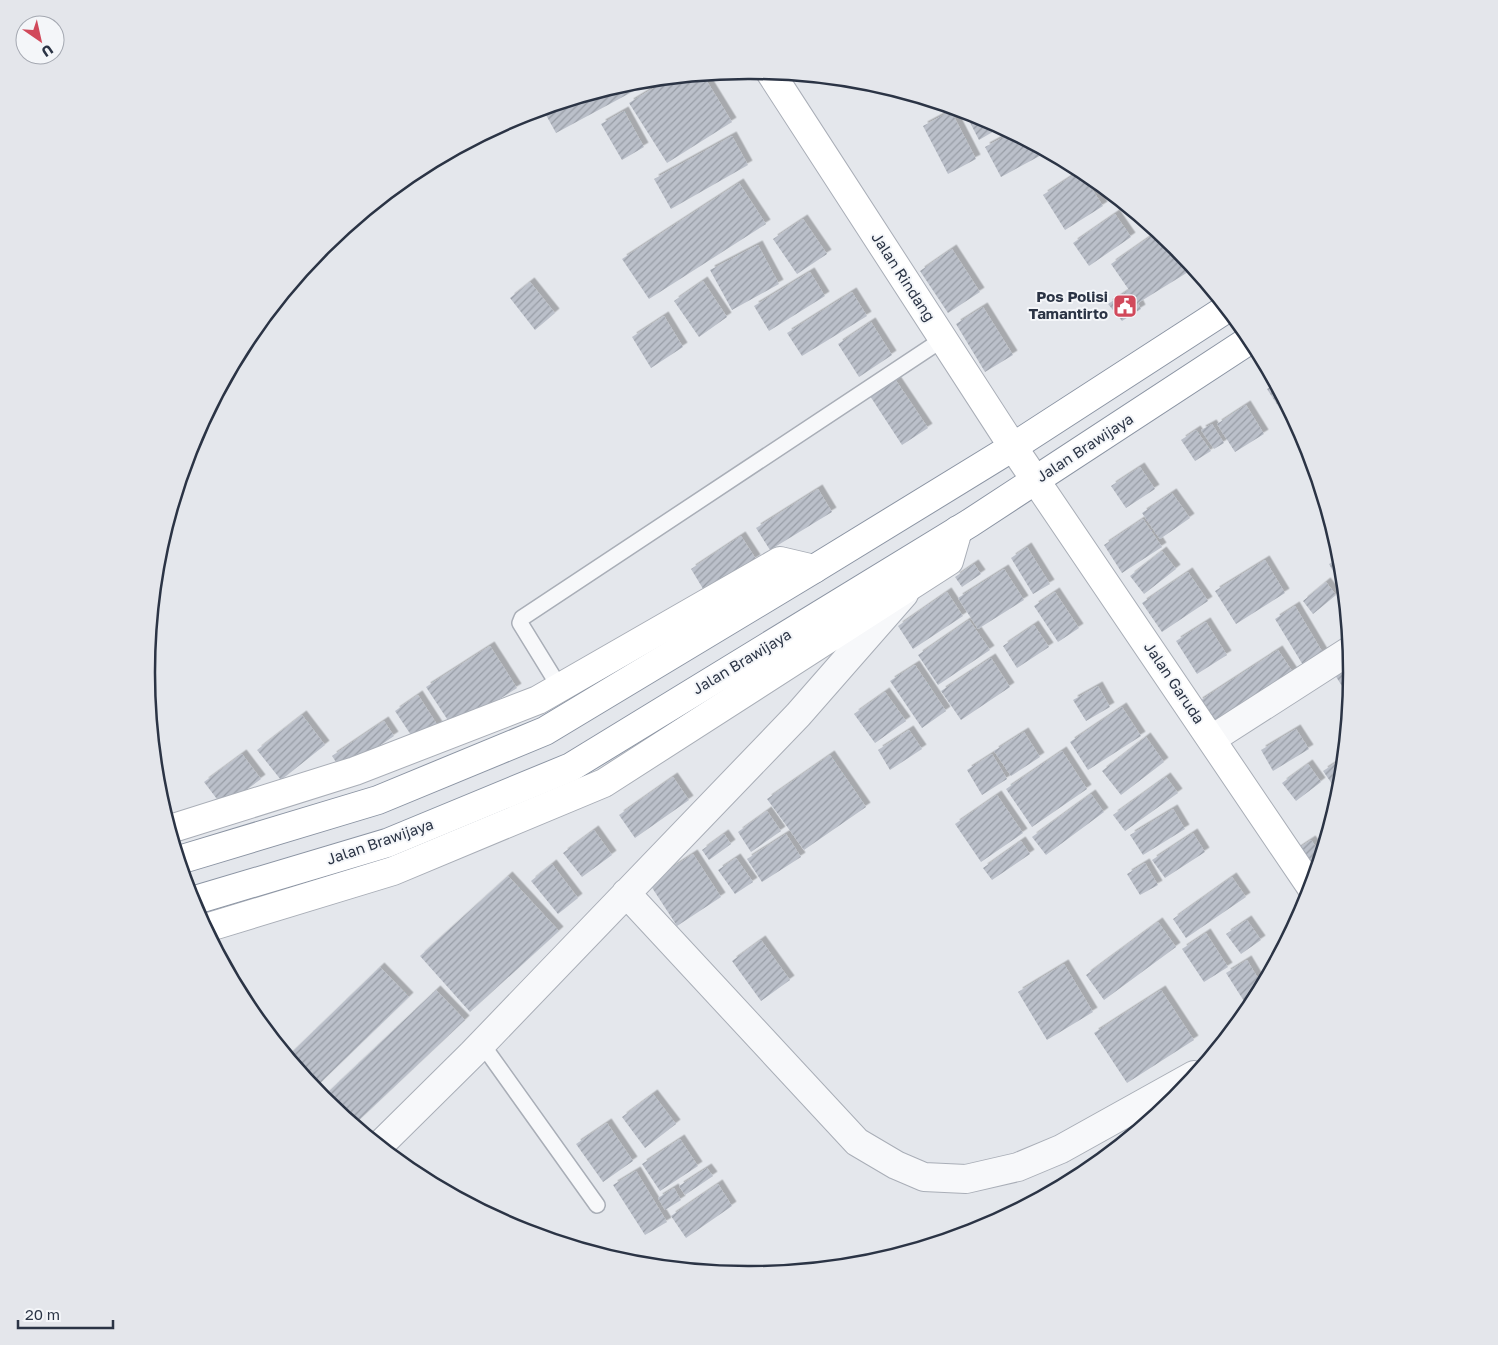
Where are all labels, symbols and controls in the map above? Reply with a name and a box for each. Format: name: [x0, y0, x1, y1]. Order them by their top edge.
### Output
north arrow: [15, 15, 65, 65]
text: U: [39, 41, 57, 61]
street label: Jalan Rindang: [868, 229, 939, 324]
place label: Pos Polisi Tamantirto: [1029, 287, 1108, 322]
public building icon: Pos Polisi Tamantirto: [1112, 293, 1138, 319]
street label: Jalan Brawijaya: [1033, 409, 1136, 485]
street label: Jalan Brawijaya: [689, 625, 794, 698]
street label: Jalan Garuda: [1141, 638, 1209, 727]
street label: Jalan Brawijaya: [324, 814, 436, 868]
scale bar: [18, 1298, 112, 1330]
text: 20 m: [25, 1305, 60, 1323]

